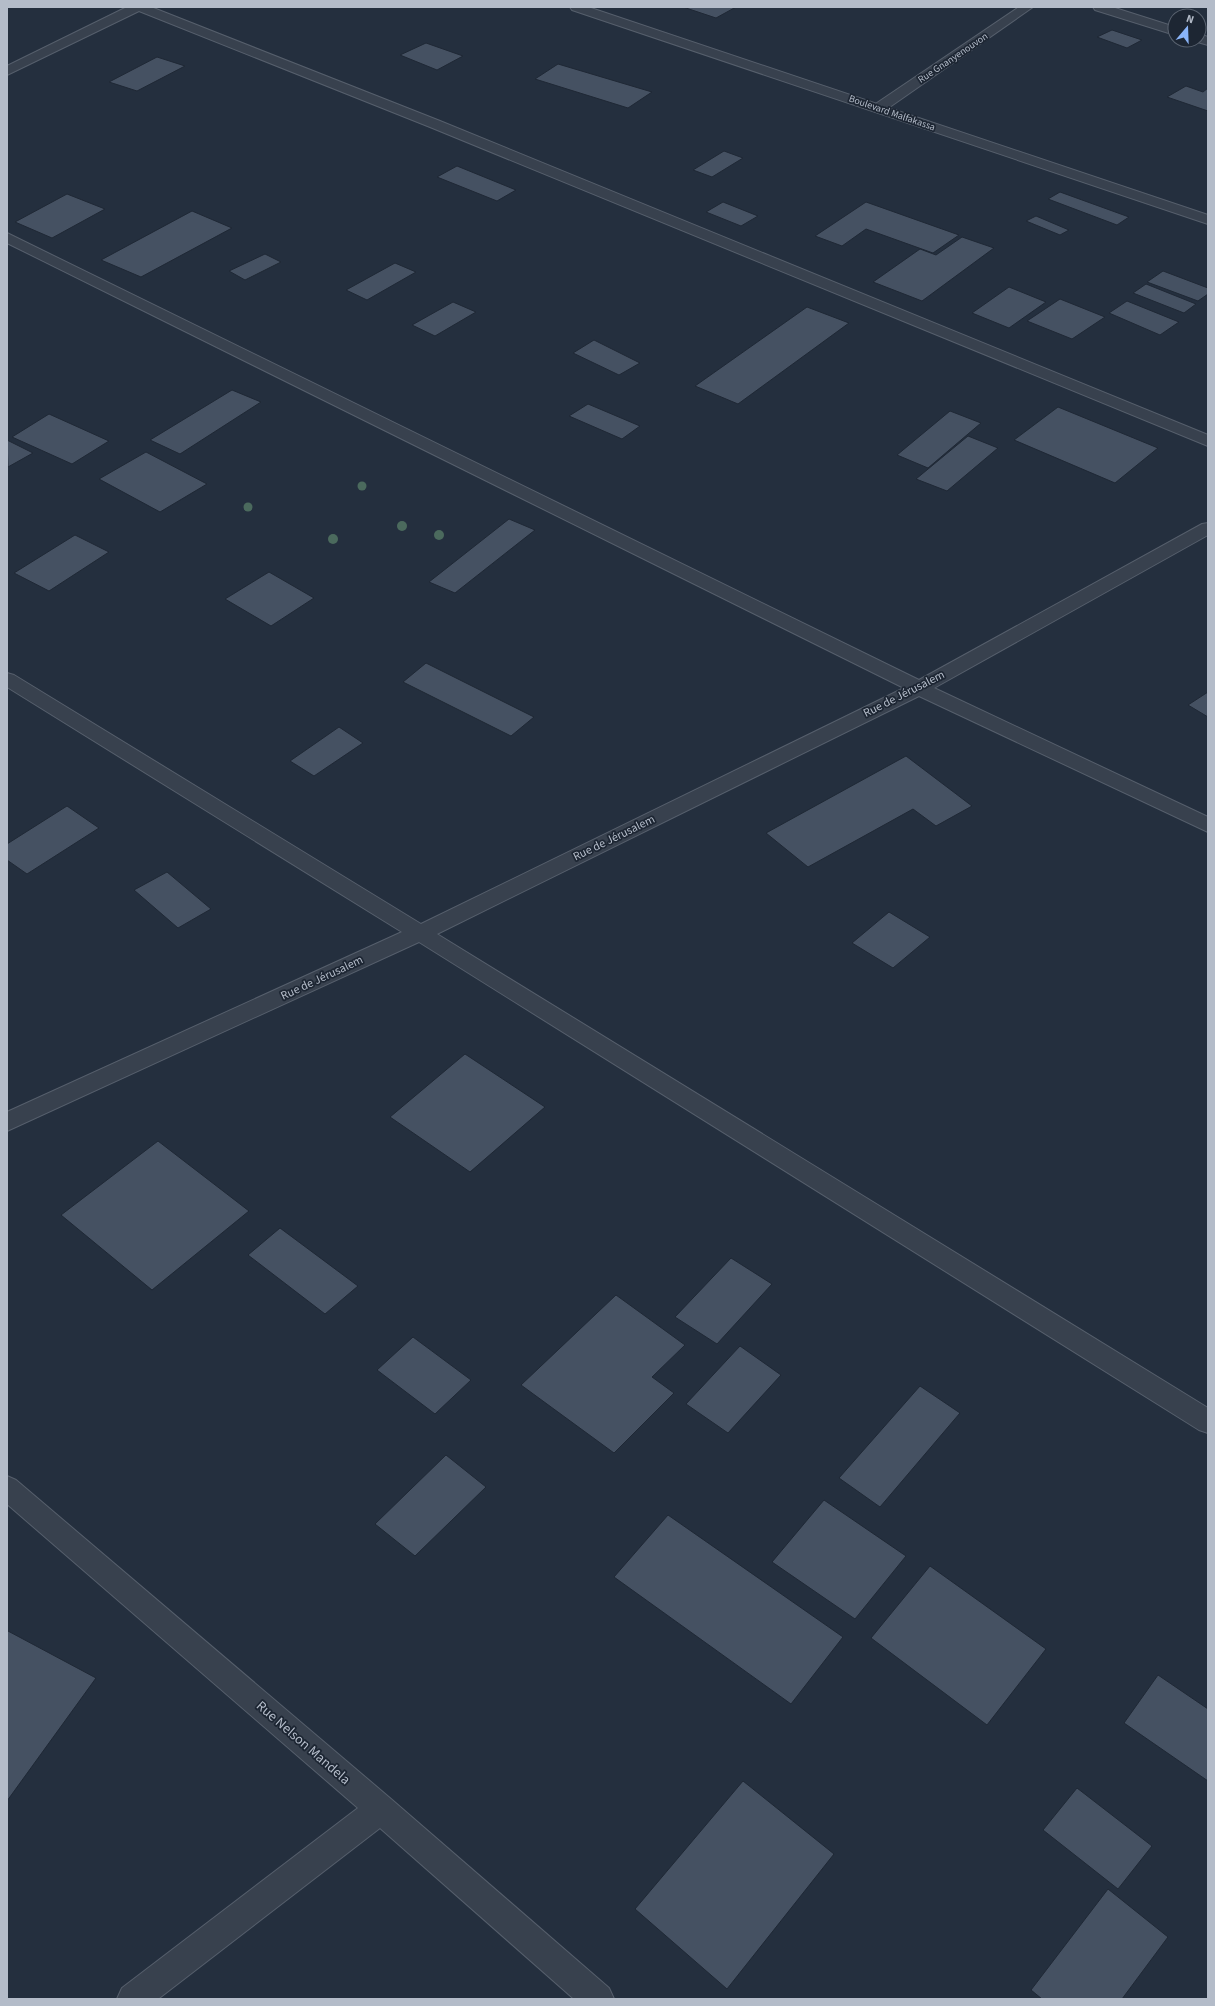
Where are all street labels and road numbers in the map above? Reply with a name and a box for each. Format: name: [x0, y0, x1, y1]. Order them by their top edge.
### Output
street label: Rue Gnanyenouvon: [915, 29, 991, 87]
street label: Boulevard Malfakassa: [847, 92, 937, 134]
street label: Rue de Jérusalem: [860, 666, 948, 722]
street label: Rue de Jérusalem: [570, 811, 658, 865]
street label: Rue de Jérusalem: [278, 951, 366, 1005]
street label: Rue Nelson Mandela: [252, 1696, 354, 1790]

